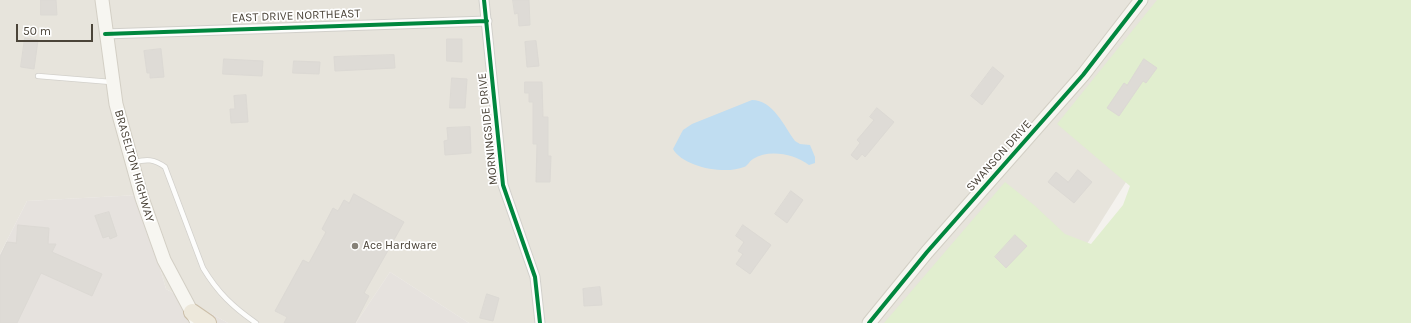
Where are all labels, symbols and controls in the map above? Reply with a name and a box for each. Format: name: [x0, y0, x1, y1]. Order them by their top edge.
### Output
street label: EAST DRIVE NORTHEAST: [231, 7, 361, 25]
scale bar: [18, 16, 95, 42]
text: 50 m: [23, 24, 51, 38]
street label: MORNINGSIDE DRIVE: [475, 72, 501, 186]
street label: BRASELTON HIGHWAY: [111, 108, 157, 224]
street label: SWANSON DRIVE: [963, 117, 1035, 195]
place label: Ace Hardware: [363, 239, 437, 253]
marker: Ace Hardware: [350, 241, 360, 251]

